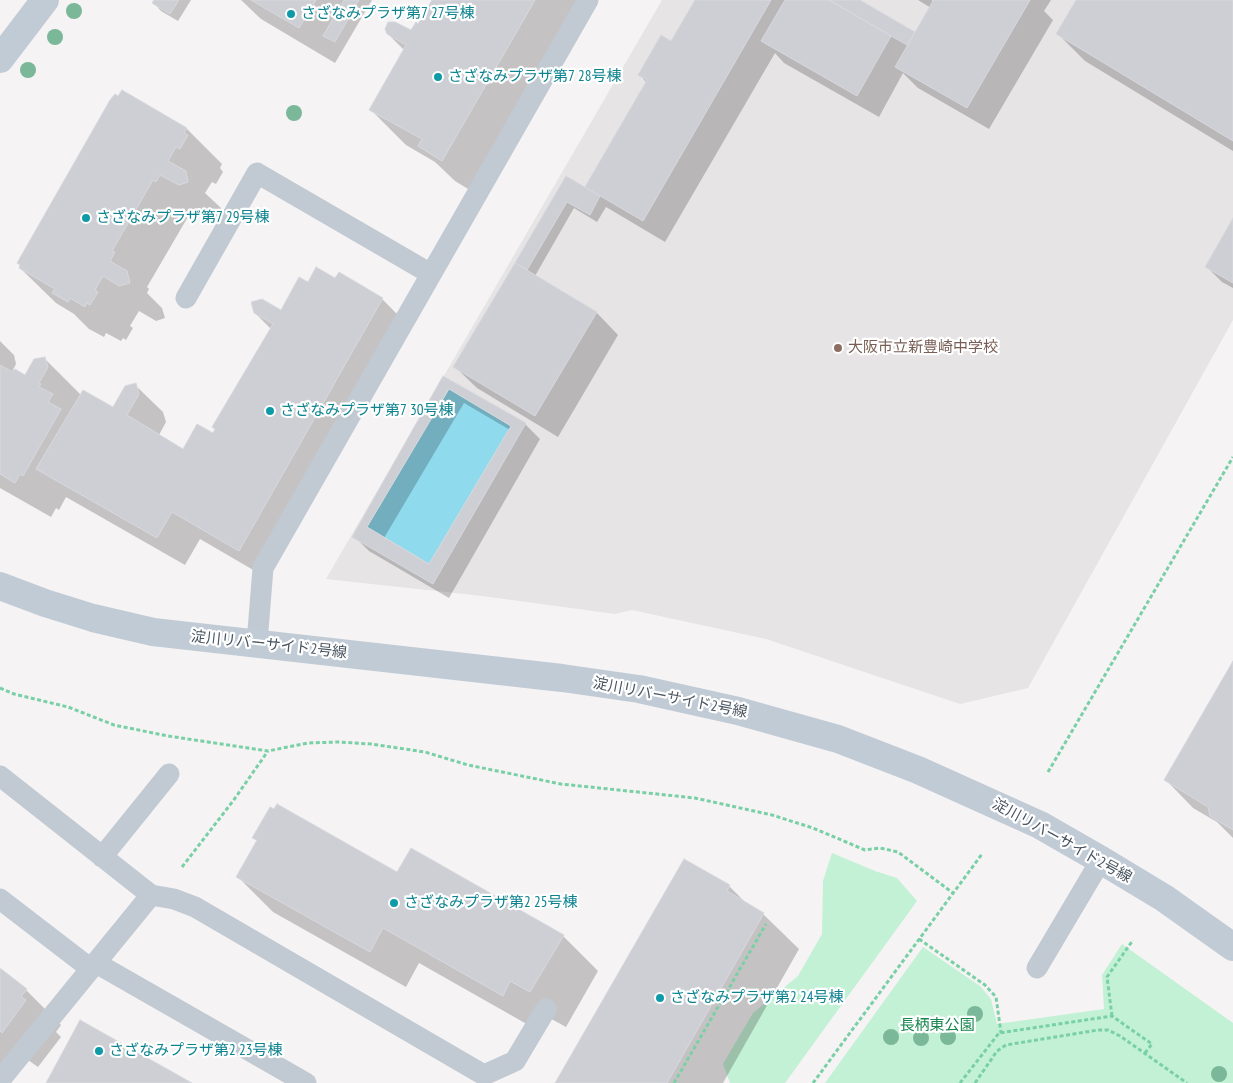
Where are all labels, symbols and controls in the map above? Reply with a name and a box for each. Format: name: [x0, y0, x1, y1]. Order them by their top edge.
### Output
place label: さざなみプラザ第7 27号棟: [301, 5, 474, 23]
marker: さざなみプラザ第7 27号棟: [285, 8, 297, 20]
place label: さざなみプラザ第7 28号棟: [448, 68, 621, 86]
marker: さざなみプラザ第7 28号棟: [432, 71, 444, 83]
place label: さざなみプラザ第7 29号棟: [96, 209, 269, 227]
marker: さざなみプラザ第7 29号棟: [80, 212, 92, 224]
place label: 大阪市立新豊崎中学校: [848, 339, 998, 357]
marker: 大阪市立新豊崎中学校: [832, 342, 844, 354]
place label: さざなみプラザ第7 30号棟: [280, 402, 453, 420]
marker: さざなみプラザ第7 30号棟: [264, 405, 276, 417]
street label: 淀川リバーサイド2号線: [190, 628, 348, 662]
street label: 淀川リバーサイド2号線: [591, 674, 749, 722]
street label: 淀川リバーサイド2号線: [989, 795, 1135, 887]
place label: さざなみプラザ第2 25号棟: [404, 894, 577, 912]
marker: さざなみプラザ第2 25号棟: [388, 897, 400, 909]
place label: さざなみプラザ第2 24号棟: [670, 989, 843, 1007]
marker: さざなみプラザ第2 24号棟: [654, 992, 666, 1004]
park label: 長柄東公園: [900, 1017, 974, 1035]
place label: さざなみプラザ第2 23号棟: [109, 1042, 282, 1060]
marker: さざなみプラザ第2 23号棟: [93, 1045, 105, 1057]

